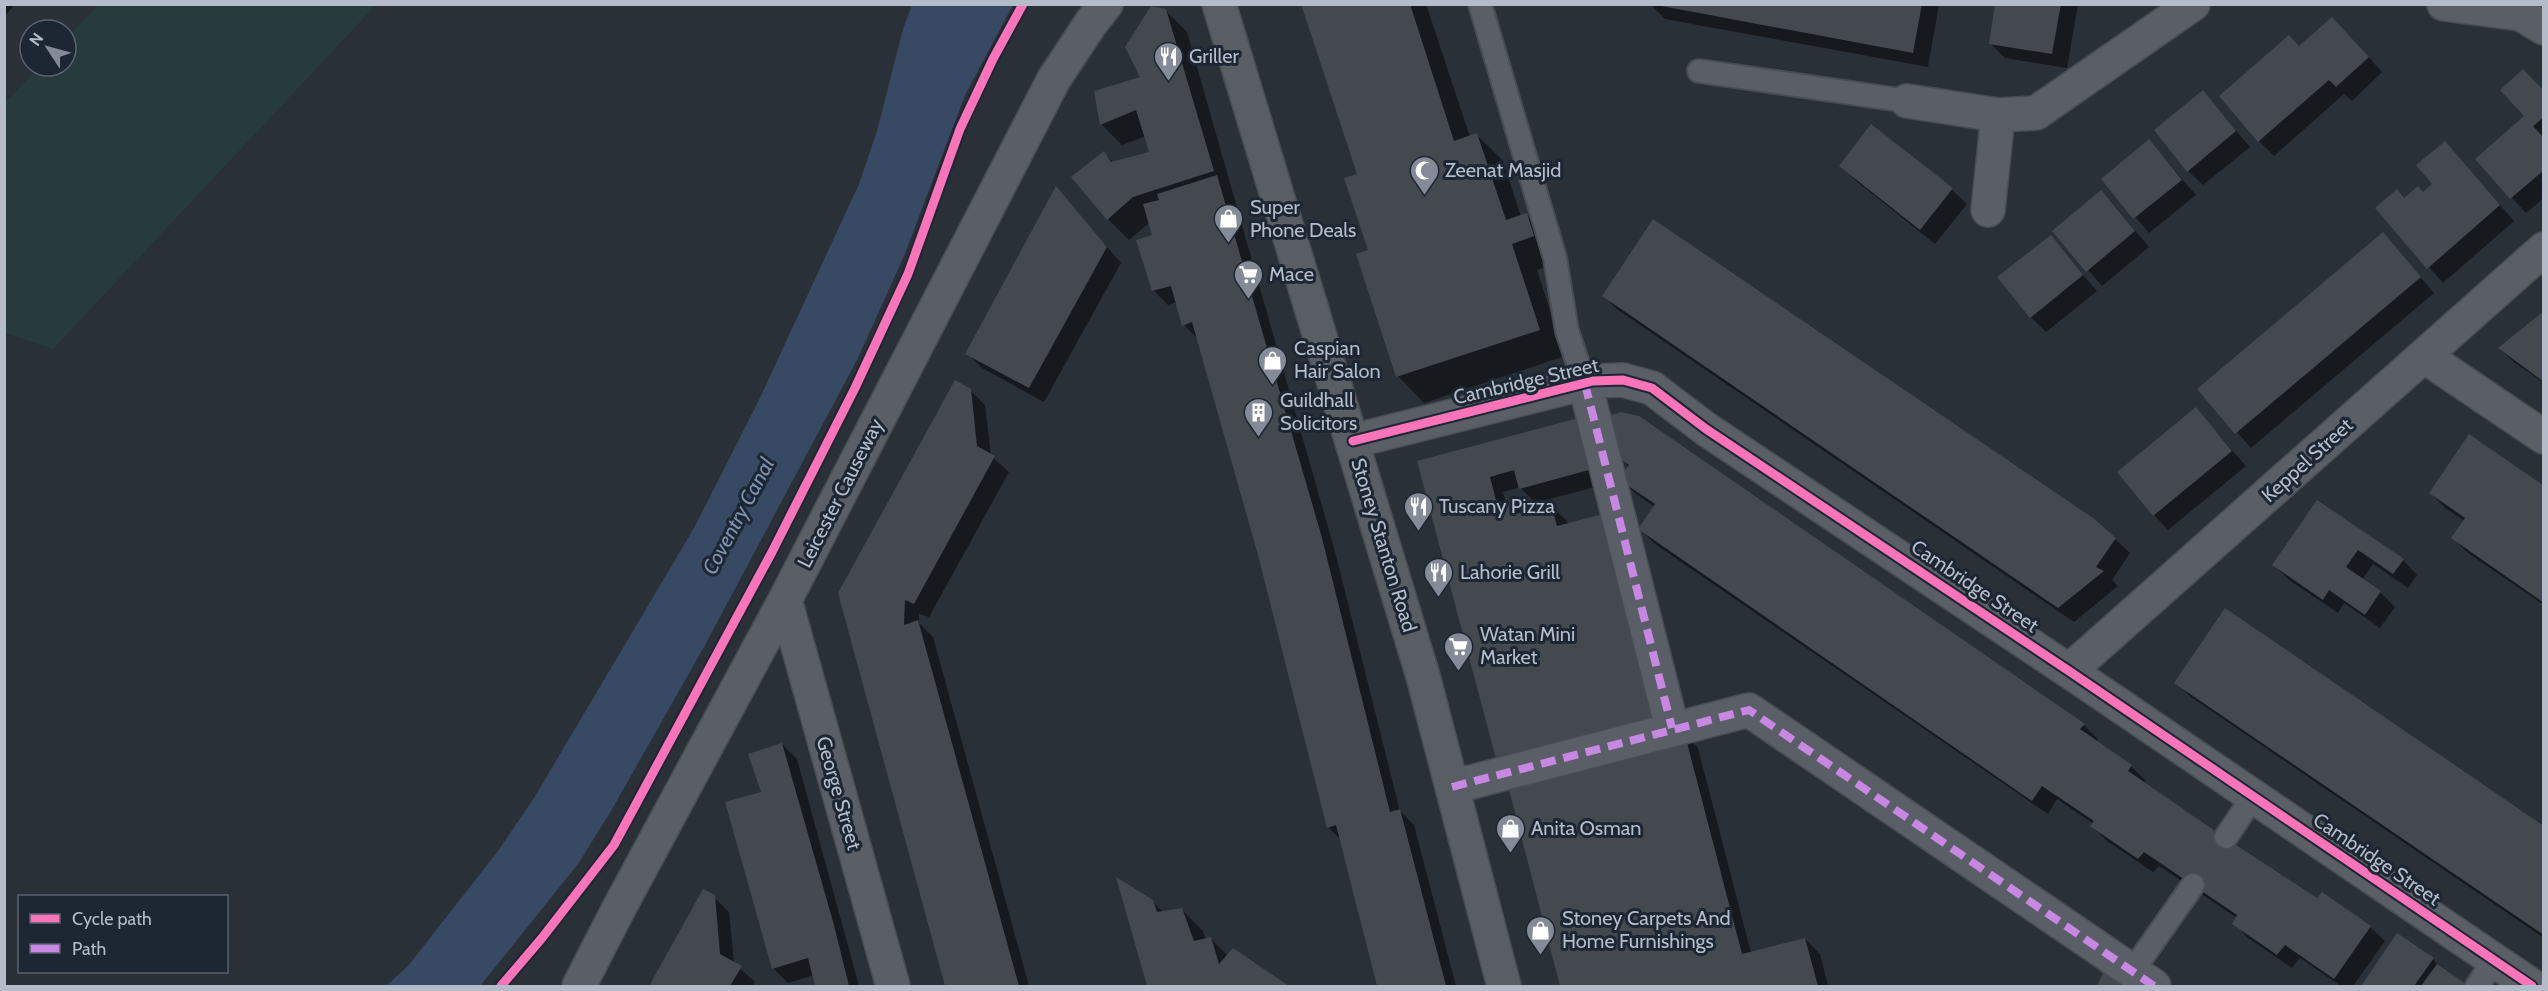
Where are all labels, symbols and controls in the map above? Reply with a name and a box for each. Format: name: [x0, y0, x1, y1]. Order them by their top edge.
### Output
north arrow: [18, 18, 78, 78]
text: N: [25, 29, 47, 50]
restaurant icon: Griller: [1152, 40, 1184, 82]
place label: Griller: [1189, 44, 1239, 68]
mosque icon: Zeenat Masjid: [1408, 154, 1440, 196]
place label: Zeenat Masjid: [1445, 158, 1561, 182]
place label: Super Phone Deals: [1250, 195, 1356, 242]
shop icon: Super Phone Deals: [1213, 202, 1245, 244]
supermarket icon: Mace: [1232, 258, 1264, 300]
place label: Mace: [1269, 262, 1314, 286]
place label: Caspian Hair Salon: [1294, 336, 1381, 383]
shop icon: Caspian Hair Salon: [1257, 344, 1289, 386]
street label: Cambridge Street: [1451, 353, 1601, 409]
place label: Guildhall Solicitors: [1280, 388, 1357, 435]
building icon: Guildhall Solicitors: [1243, 396, 1275, 438]
street label: Keppel Street: [2257, 413, 2358, 507]
street label: Leicester Causeway: [792, 414, 888, 572]
water label: Coventry Canal: [697, 453, 779, 579]
street label: Stoney Stanton Road: [1346, 455, 1422, 635]
restaurant icon: Tuscany Pizza: [1402, 490, 1434, 532]
place label: Tuscany Pizza: [1439, 494, 1555, 518]
street label: Cambridge Street: [1907, 535, 2043, 638]
restaurant icon: Lahorie Grill: [1423, 556, 1455, 598]
place label: Lahorie Grill: [1460, 560, 1560, 584]
place label: Watan Mini Market: [1480, 622, 1575, 669]
supermarket icon: Watan Mini Market: [1443, 630, 1475, 672]
street label: George Street: [811, 734, 867, 853]
street label: Cambridge Street: [2309, 808, 2445, 911]
shop icon: Anita Osman: [1494, 812, 1526, 854]
place label: Anita Osman: [1531, 816, 1641, 840]
legend: [18, 895, 228, 973]
place label: Stoney Carpets And Home Furnishings: [1562, 906, 1731, 953]
text: Cycle path: [72, 908, 152, 930]
shop icon: Stoney Carpets And Home Furnishings: [1525, 914, 1557, 956]
text: Path: [72, 938, 106, 960]

